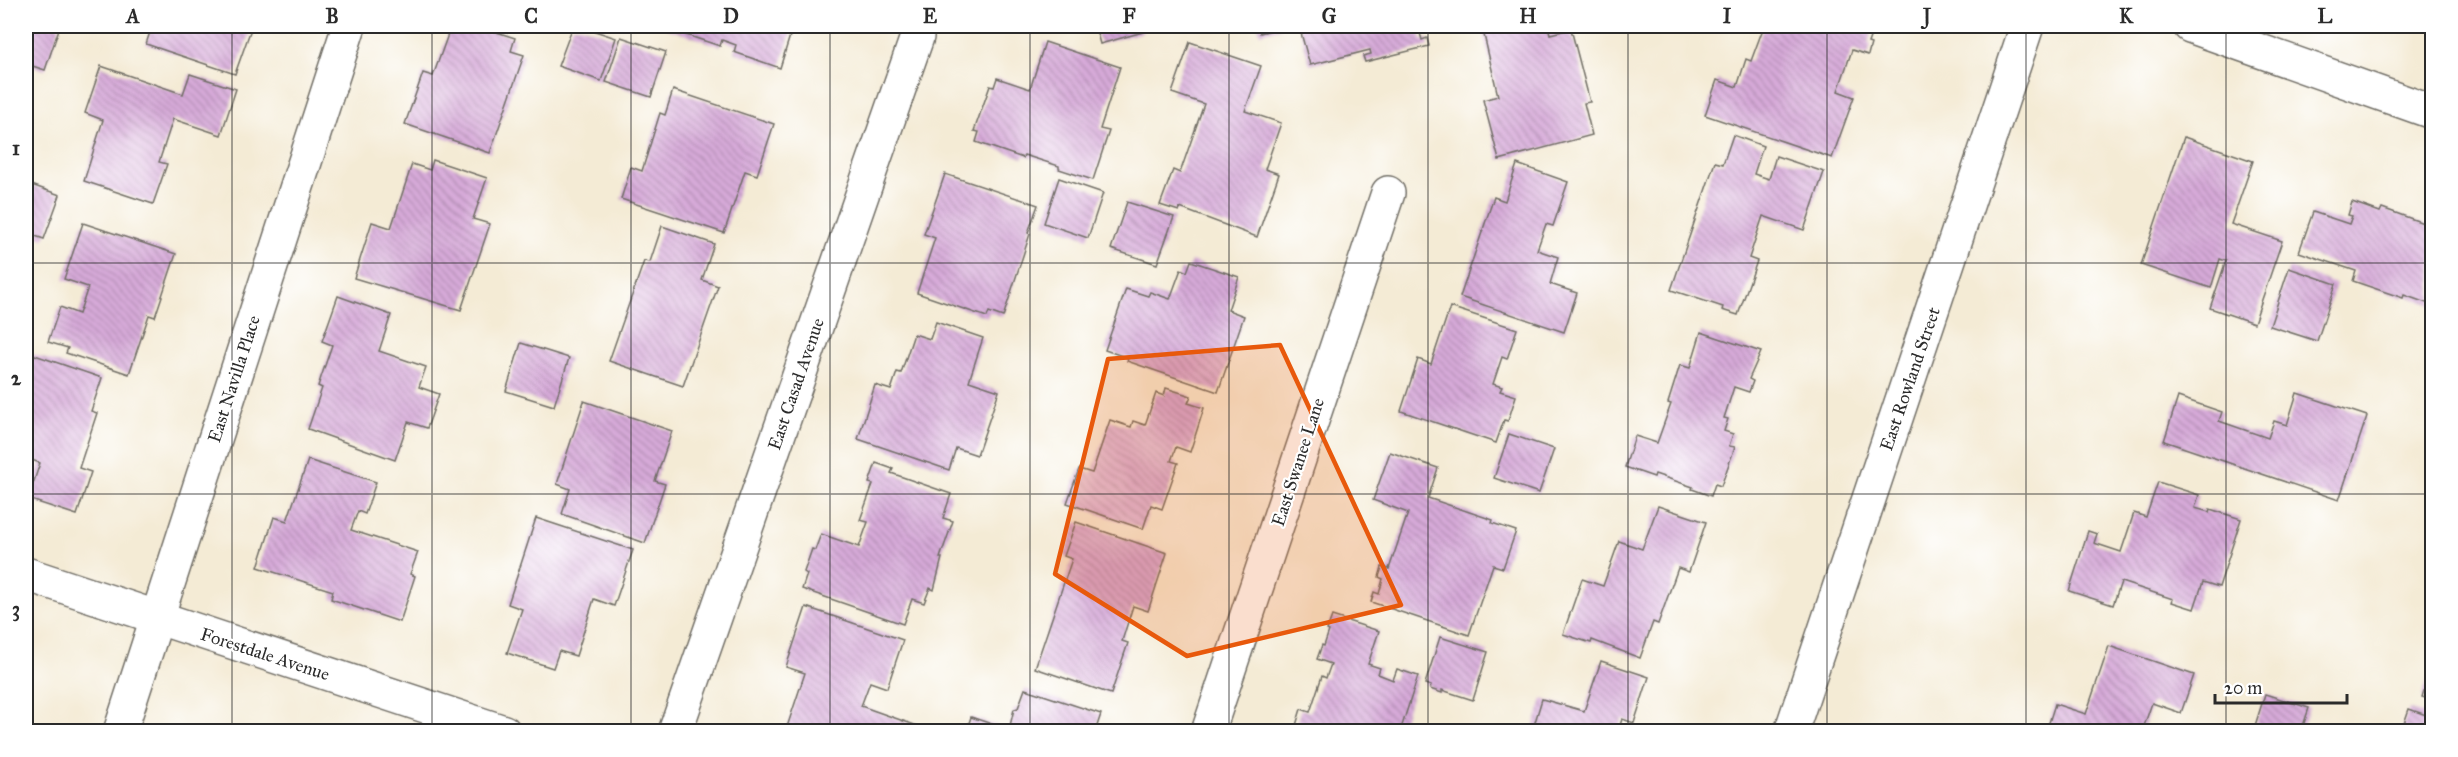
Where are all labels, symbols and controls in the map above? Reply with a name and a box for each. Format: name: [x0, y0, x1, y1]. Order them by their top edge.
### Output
text: A: [124, 4, 140, 28]
text: B: [325, 4, 339, 28]
text: C: [524, 4, 538, 28]
text: D: [723, 4, 739, 28]
text: E: [923, 4, 938, 28]
text: F: [1122, 4, 1136, 28]
text: G: [1322, 4, 1337, 28]
text: H: [1519, 4, 1537, 28]
text: I: [1723, 4, 1732, 28]
text: J: [1920, 4, 1932, 30]
text: K: [2119, 4, 2134, 28]
text: L: [2318, 4, 2333, 28]
text: 1: [12, 136, 20, 160]
street label: East Rowland Street: [1875, 304, 1945, 454]
street label: East Navilla Place: [203, 313, 265, 445]
street label: East Casad Avenue: [763, 315, 829, 453]
text: 2: [11, 366, 22, 390]
street label: East Swanee Lane: [1267, 395, 1329, 529]
text: 3: [12, 597, 20, 622]
street label: Forestdale Avenue: [198, 623, 332, 685]
scale bar: [2215, 667, 2347, 705]
text: 20 m: [2224, 677, 2262, 699]

